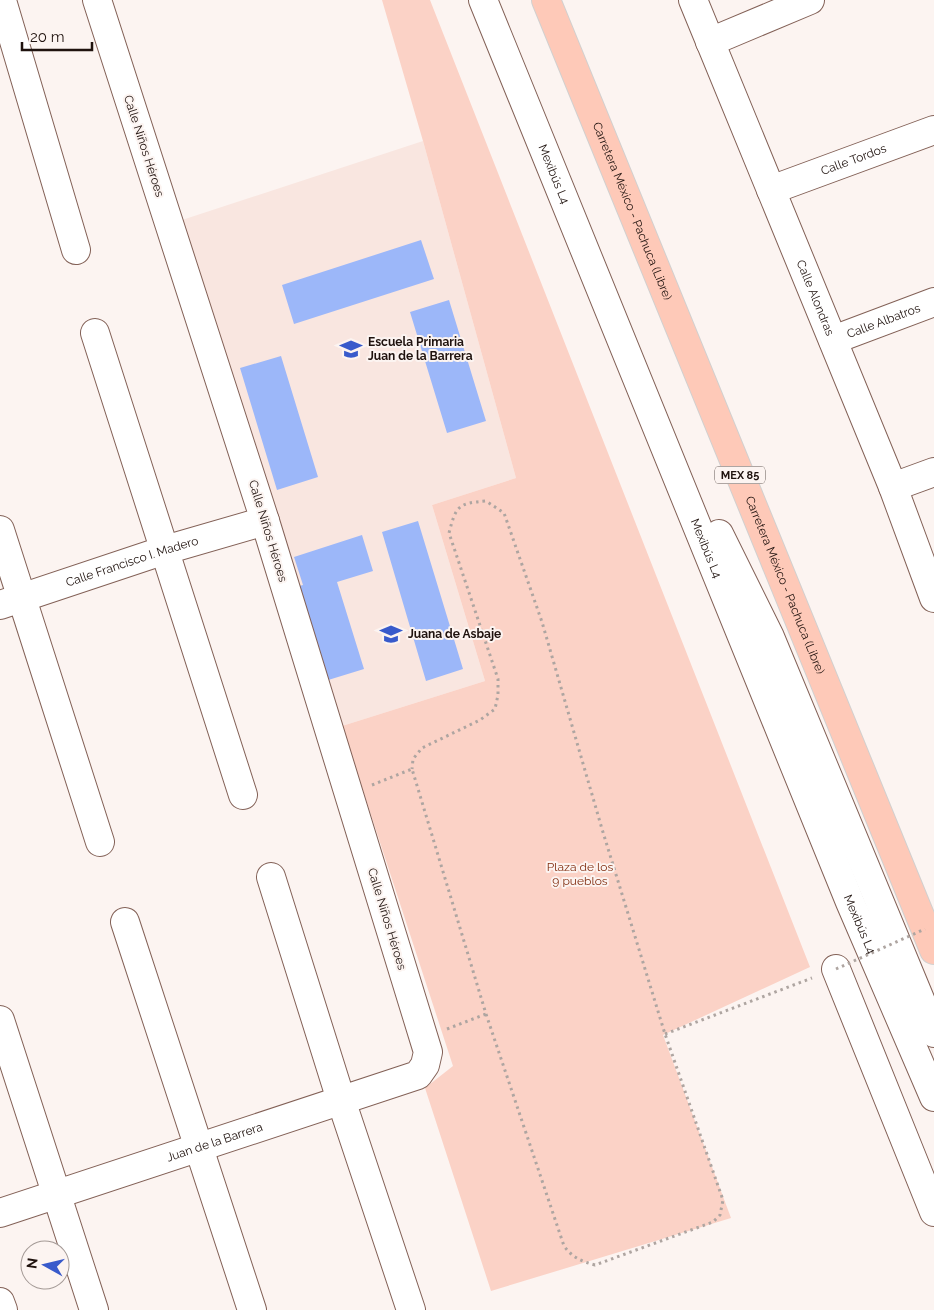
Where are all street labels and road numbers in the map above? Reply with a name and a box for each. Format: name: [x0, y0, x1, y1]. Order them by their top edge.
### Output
street label: Calle Niños Héroes: [121, 93, 167, 199]
street label: Carretera México - Pachuca (Libre): [590, 120, 675, 302]
street label: Calle Tordos: [819, 141, 888, 178]
street label: Mexibús L4: [536, 142, 572, 206]
street label: Calle Alondras: [794, 258, 837, 338]
street label: Calle Albatros: [845, 301, 922, 341]
road number: MEX 85: [715, 466, 765, 484]
street label: Calle Niños Héroes: [246, 478, 290, 584]
street label: Carretera México - Pachuca (Libre): [742, 494, 828, 676]
street label: Mexibús L4: [688, 517, 725, 581]
street label: Calle Francisco I. Madero: [64, 534, 200, 590]
street label: Calle Niños Héroes: [365, 866, 409, 972]
street label: Mexibús L4: [841, 893, 879, 956]
street label: Juan de la Barrera: [165, 1120, 265, 1165]

